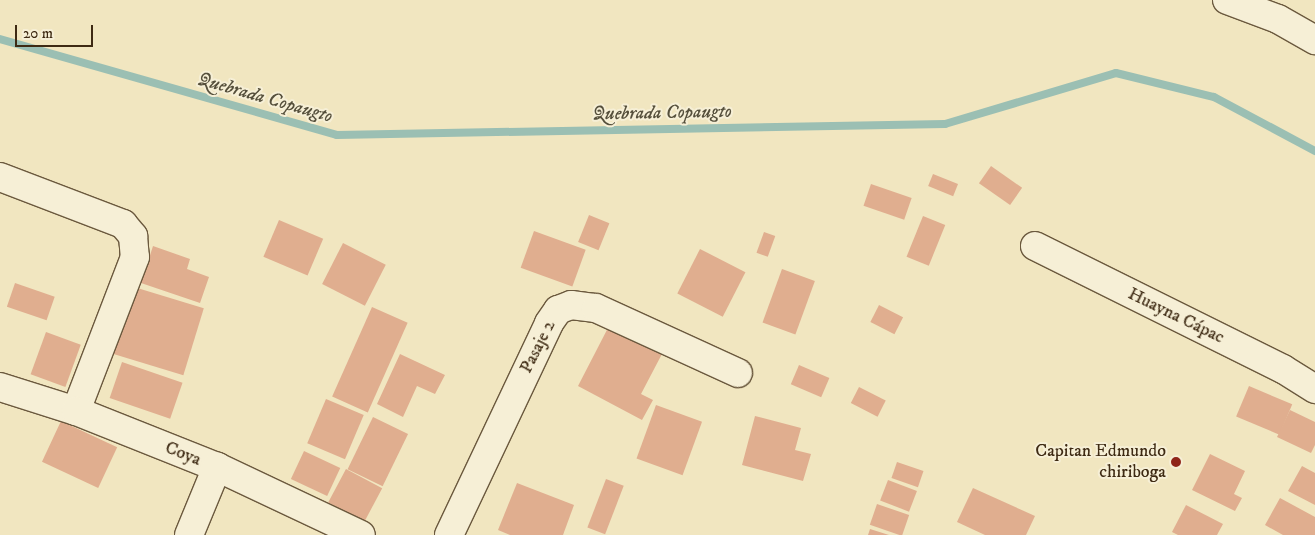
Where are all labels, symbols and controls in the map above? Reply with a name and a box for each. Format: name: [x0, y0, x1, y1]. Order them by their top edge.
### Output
scale bar: [18, 15, 95, 47]
text: 20 m: [23, 24, 53, 43]
water label: Quebrada Copaugto: [195, 68, 335, 128]
water label: Quebrada Copaugto: [592, 100, 732, 126]
street label: Huayna Cápac: [1124, 283, 1228, 349]
street label: Pasaje 2: [516, 317, 560, 377]
street label: Coya: [162, 437, 204, 471]
place label: Capitan Edmundo chiriboga: [1035, 441, 1166, 484]
marker: Capitan Edmundo chiriboga: [1170, 456, 1182, 468]

